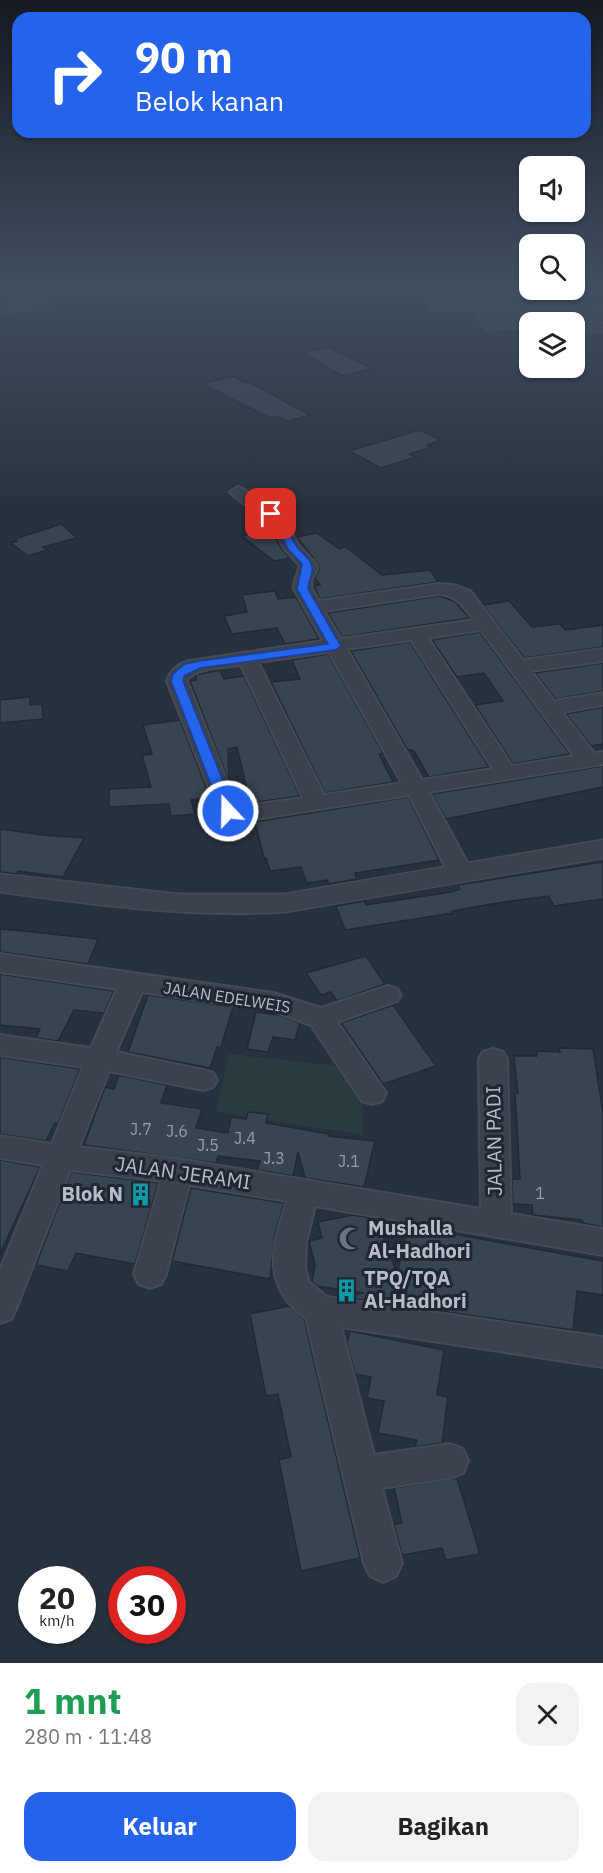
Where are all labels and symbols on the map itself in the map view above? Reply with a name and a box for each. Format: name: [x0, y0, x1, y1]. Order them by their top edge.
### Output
pin: [245, 488, 296, 539]
position arrow: [196, 779, 260, 843]
street label: JALAN EDELWEIS: [162, 977, 292, 1017]
street label: JALAN PADI: [479, 1086, 508, 1196]
house number: J.7: [130, 1119, 152, 1139]
house number: J.6: [166, 1121, 188, 1141]
house number: J.4: [234, 1128, 256, 1148]
house number: J.5: [197, 1135, 219, 1155]
house number: J.3: [263, 1148, 285, 1168]
street label: JALAN JERAMI: [114, 1150, 253, 1195]
house number: J.1: [338, 1151, 360, 1171]
place label: Blok N: [62, 1180, 123, 1207]
building icon: Blok N: [128, 1181, 154, 1207]
house number: 1: [535, 1183, 545, 1203]
place label: Mushalla Al-Hadhori: [368, 1214, 471, 1264]
mosque icon: Mushalla Al-Hadhori: [337, 1226, 363, 1252]
place label: TPQ/TQA Al-Hadhori: [364, 1264, 467, 1314]
building icon: TPQ/TQA Al-Hadhori: [333, 1277, 359, 1303]
speed limit sign: 30: [108, 1566, 186, 1644]

